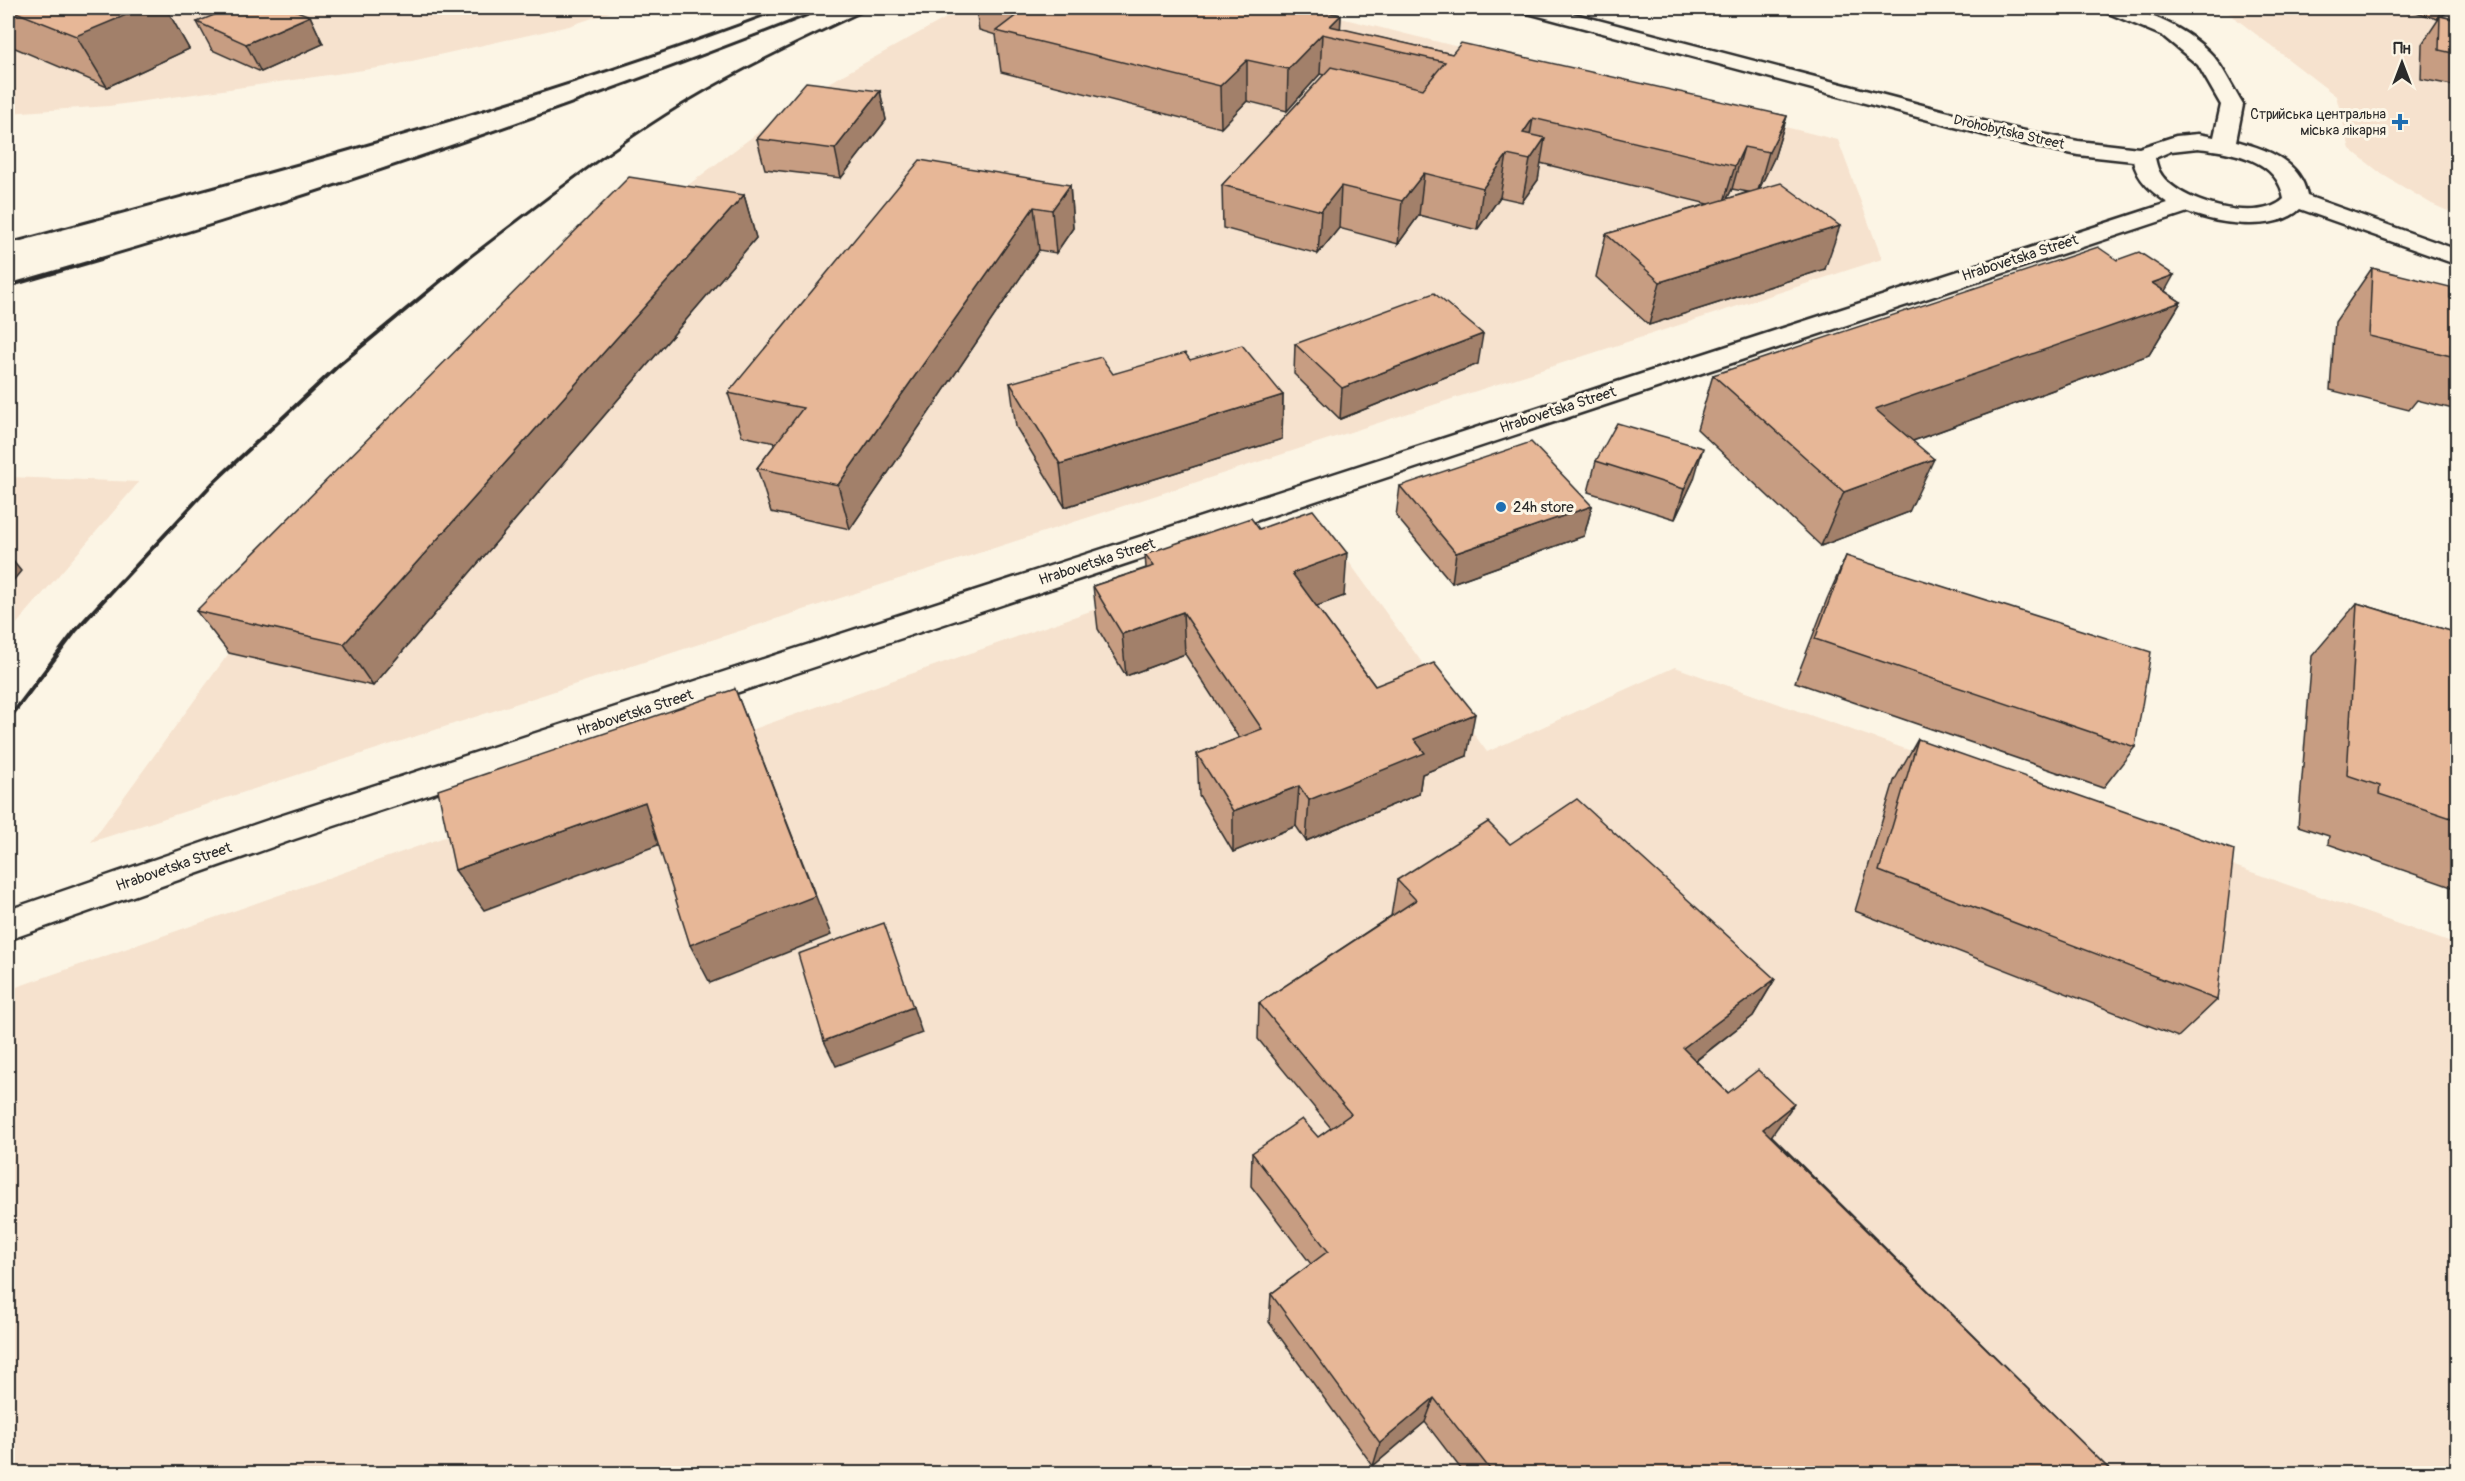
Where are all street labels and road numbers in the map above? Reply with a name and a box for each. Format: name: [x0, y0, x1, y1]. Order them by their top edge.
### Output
street label: Drohobytska Street: [1952, 111, 2066, 153]
street label: Hrabovetska Street: [1959, 230, 2082, 286]
street label: Hrabovetska Street: [1497, 382, 1620, 438]
street label: Hrabovetska Street: [1036, 534, 1159, 590]
street label: Hrabovetska Street: [574, 685, 697, 741]
street label: Hrabovetska Street: [114, 838, 235, 896]

